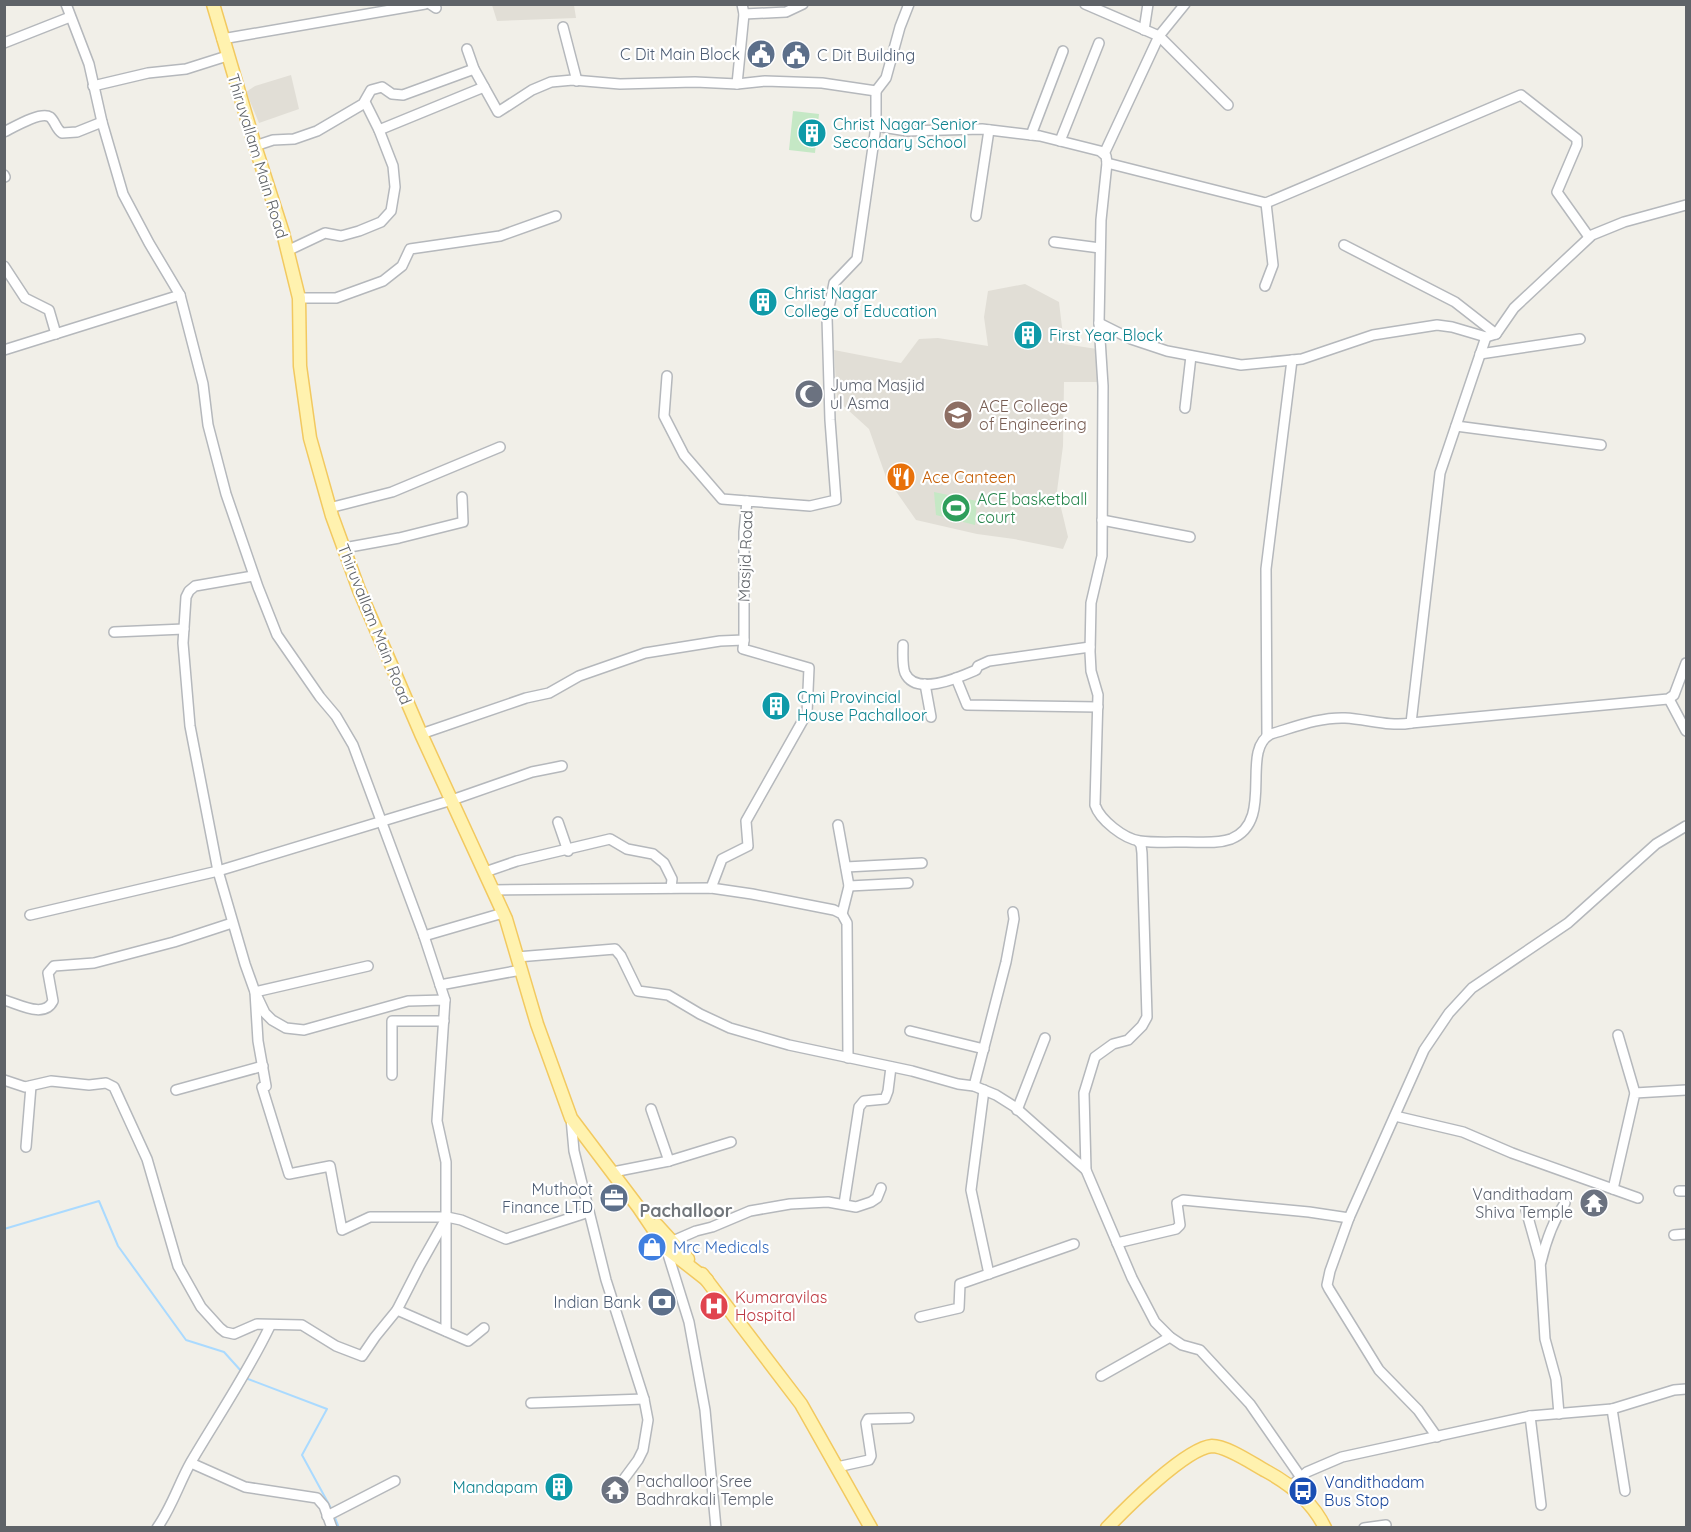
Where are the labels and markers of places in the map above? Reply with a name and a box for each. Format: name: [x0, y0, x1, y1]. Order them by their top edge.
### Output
public building icon: C Dit Main Block: [745, 38, 777, 70]
public building icon: C Dit Building: [780, 39, 812, 71]
place label: C Dit Main Block: [620, 44, 740, 64]
place label: C Dit Building: [817, 45, 915, 65]
place label: Christ Nagar Senior Secondary School: [833, 114, 977, 152]
building icon: Christ Nagar Senior Secondary School: [796, 117, 828, 149]
place label: Christ Nagar College of Education: [784, 283, 937, 321]
building icon: Christ Nagar College of Education: [747, 286, 779, 318]
building icon: First Year Block: [1012, 319, 1044, 351]
place label: First Year Block: [1049, 325, 1163, 345]
place label: Juma Masjid ul Asma: [830, 375, 925, 413]
mosque icon: Juma Masjid ul Asma: [793, 378, 825, 410]
place label: ACE College of Engineering: [979, 396, 1087, 434]
school or university icon: ACE College of Engineering: [942, 399, 974, 431]
restaurant icon: Ace Canteen: [885, 461, 917, 493]
place label: Ace Canteen: [922, 467, 1016, 487]
place label: ACE basketball court: [977, 489, 1088, 527]
sports icon: ACE basketball court: [940, 492, 972, 524]
place label: Cmi Provincial House Pachalloor: [797, 687, 927, 725]
building icon: Cmi Provincial House Pachalloor: [760, 690, 792, 722]
place label: Muthoot Finance LTD: [502, 1179, 593, 1217]
office icon: Muthoot Finance LTD: [598, 1182, 630, 1214]
place label: Vandithadam Shiva Temple: [1472, 1184, 1573, 1222]
temple icon: Vandithadam Shiva Temple: [1578, 1187, 1610, 1219]
shop icon: Mrc Medicals: [636, 1231, 668, 1263]
place label: Mrc Medicals: [673, 1237, 769, 1257]
bank icon: Indian Bank: [646, 1286, 678, 1318]
place label: Kumaravilas Hospital: [735, 1287, 827, 1325]
hospital icon: Kumaravilas Hospital: [698, 1290, 730, 1322]
place label: Indian Bank: [553, 1292, 641, 1312]
building icon: Mandapam: [543, 1471, 575, 1503]
place label: Pachalloor Sree Badhrakali Temple: [636, 1471, 774, 1509]
place label: Vandithadam Bus Stop: [1324, 1472, 1425, 1510]
temple icon: Pachalloor Sree Badhrakali Temple: [599, 1474, 631, 1506]
bus stop icon: Vandithadam Bus Stop: [1287, 1475, 1319, 1507]
place label: Mandapam: [452, 1477, 538, 1497]

